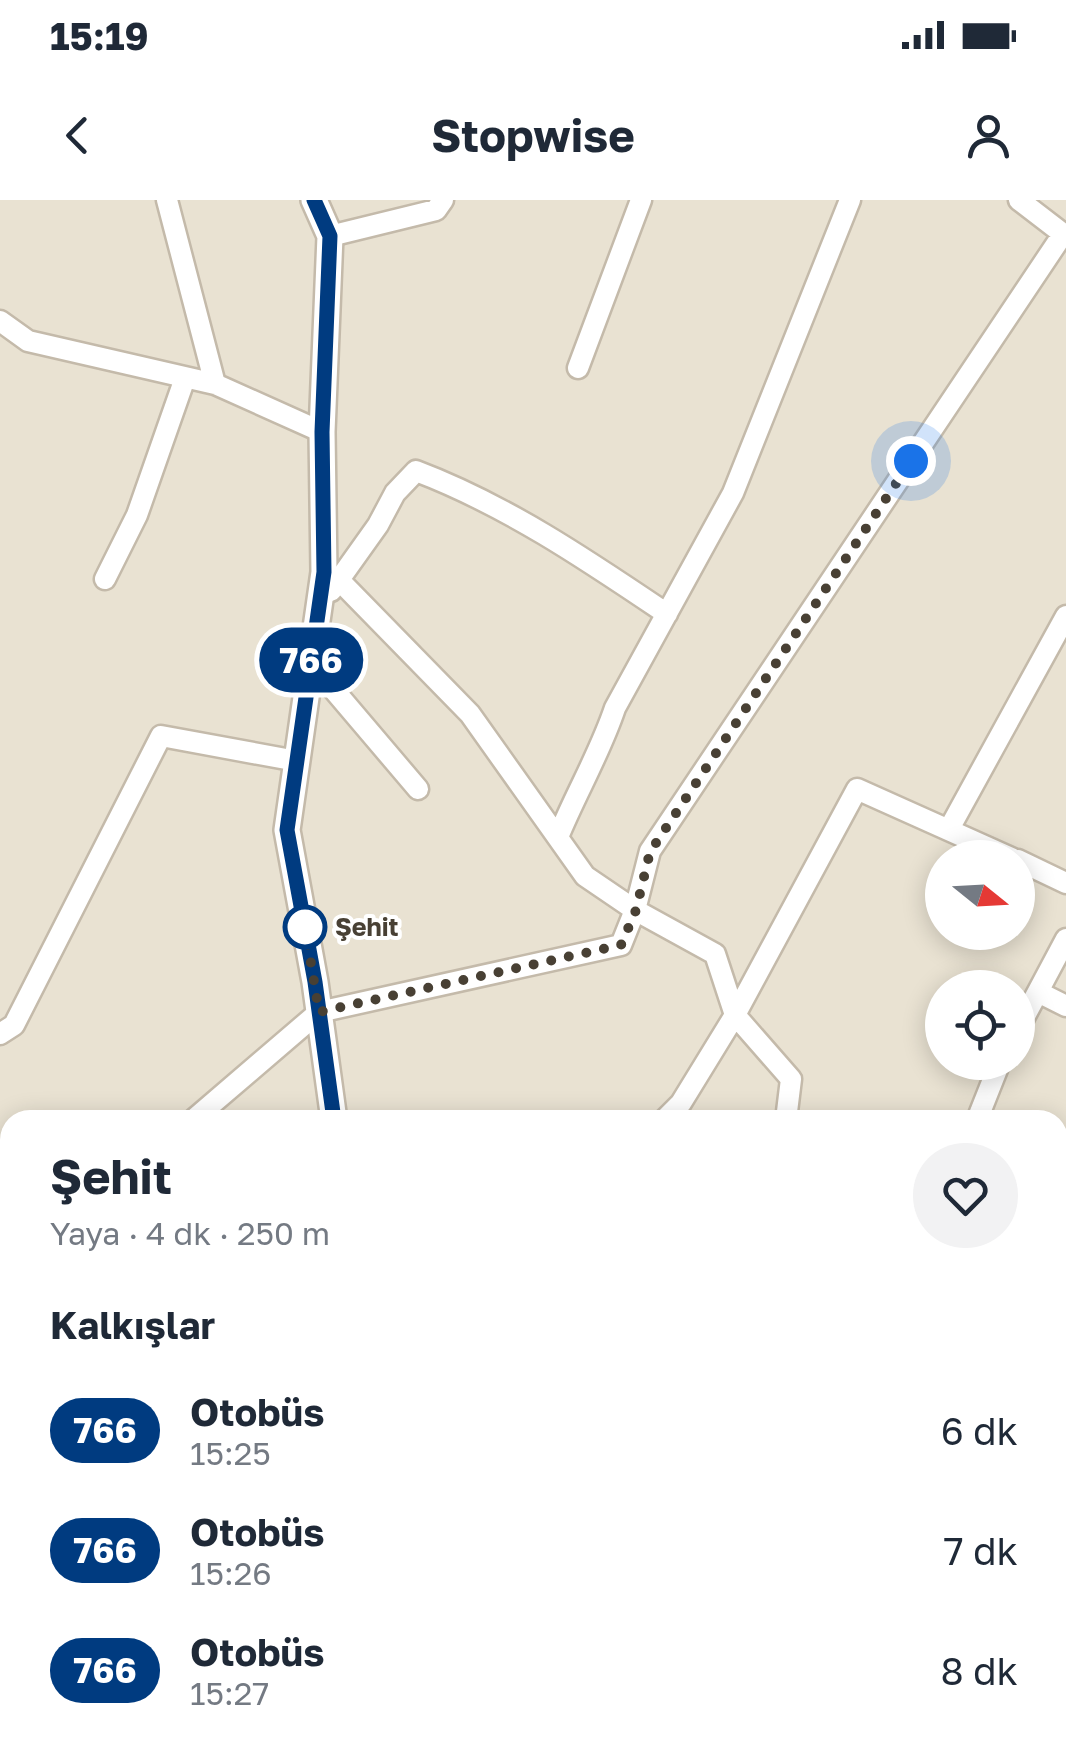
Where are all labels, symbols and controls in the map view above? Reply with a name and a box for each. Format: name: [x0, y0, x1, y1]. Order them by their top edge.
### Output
text: 15:19: [50, 13, 149, 58]
icon: back: [50, 108, 105, 163]
text: Stopwise: [431, 108, 635, 162]
icon: person: [961, 108, 1016, 163]
your location: [886, 436, 936, 486]
line badge: 766: [254, 628, 368, 692]
text: 766: [279, 639, 343, 681]
north arrow: [925, 840, 1035, 950]
map controls: [925, 840, 1035, 1080]
marker: Şehit: [284, 906, 326, 948]
place label: Şehit: [335, 911, 398, 942]
button: locate: [925, 970, 1035, 1080]
button: heart: [913, 1143, 1018, 1248]
text: Şehit: [50, 1147, 172, 1205]
text: Yaya · 4 dk · 250 m: [50, 1214, 330, 1252]
text: Kalkışlar: [50, 1302, 215, 1347]
text: Otobüs: [190, 1389, 325, 1434]
text: 6 dk: [941, 1408, 1018, 1453]
text: 766: [73, 1409, 137, 1451]
text: 15:25: [190, 1434, 271, 1472]
text: Otobüs: [190, 1509, 325, 1554]
text: 7 dk: [944, 1528, 1018, 1573]
text: 766: [73, 1529, 137, 1571]
text: 15:26: [190, 1554, 272, 1592]
text: Otobüs: [190, 1629, 325, 1674]
text: 8 dk: [940, 1648, 1018, 1693]
text: 766: [73, 1649, 137, 1691]
text: 15:27: [190, 1674, 269, 1712]

